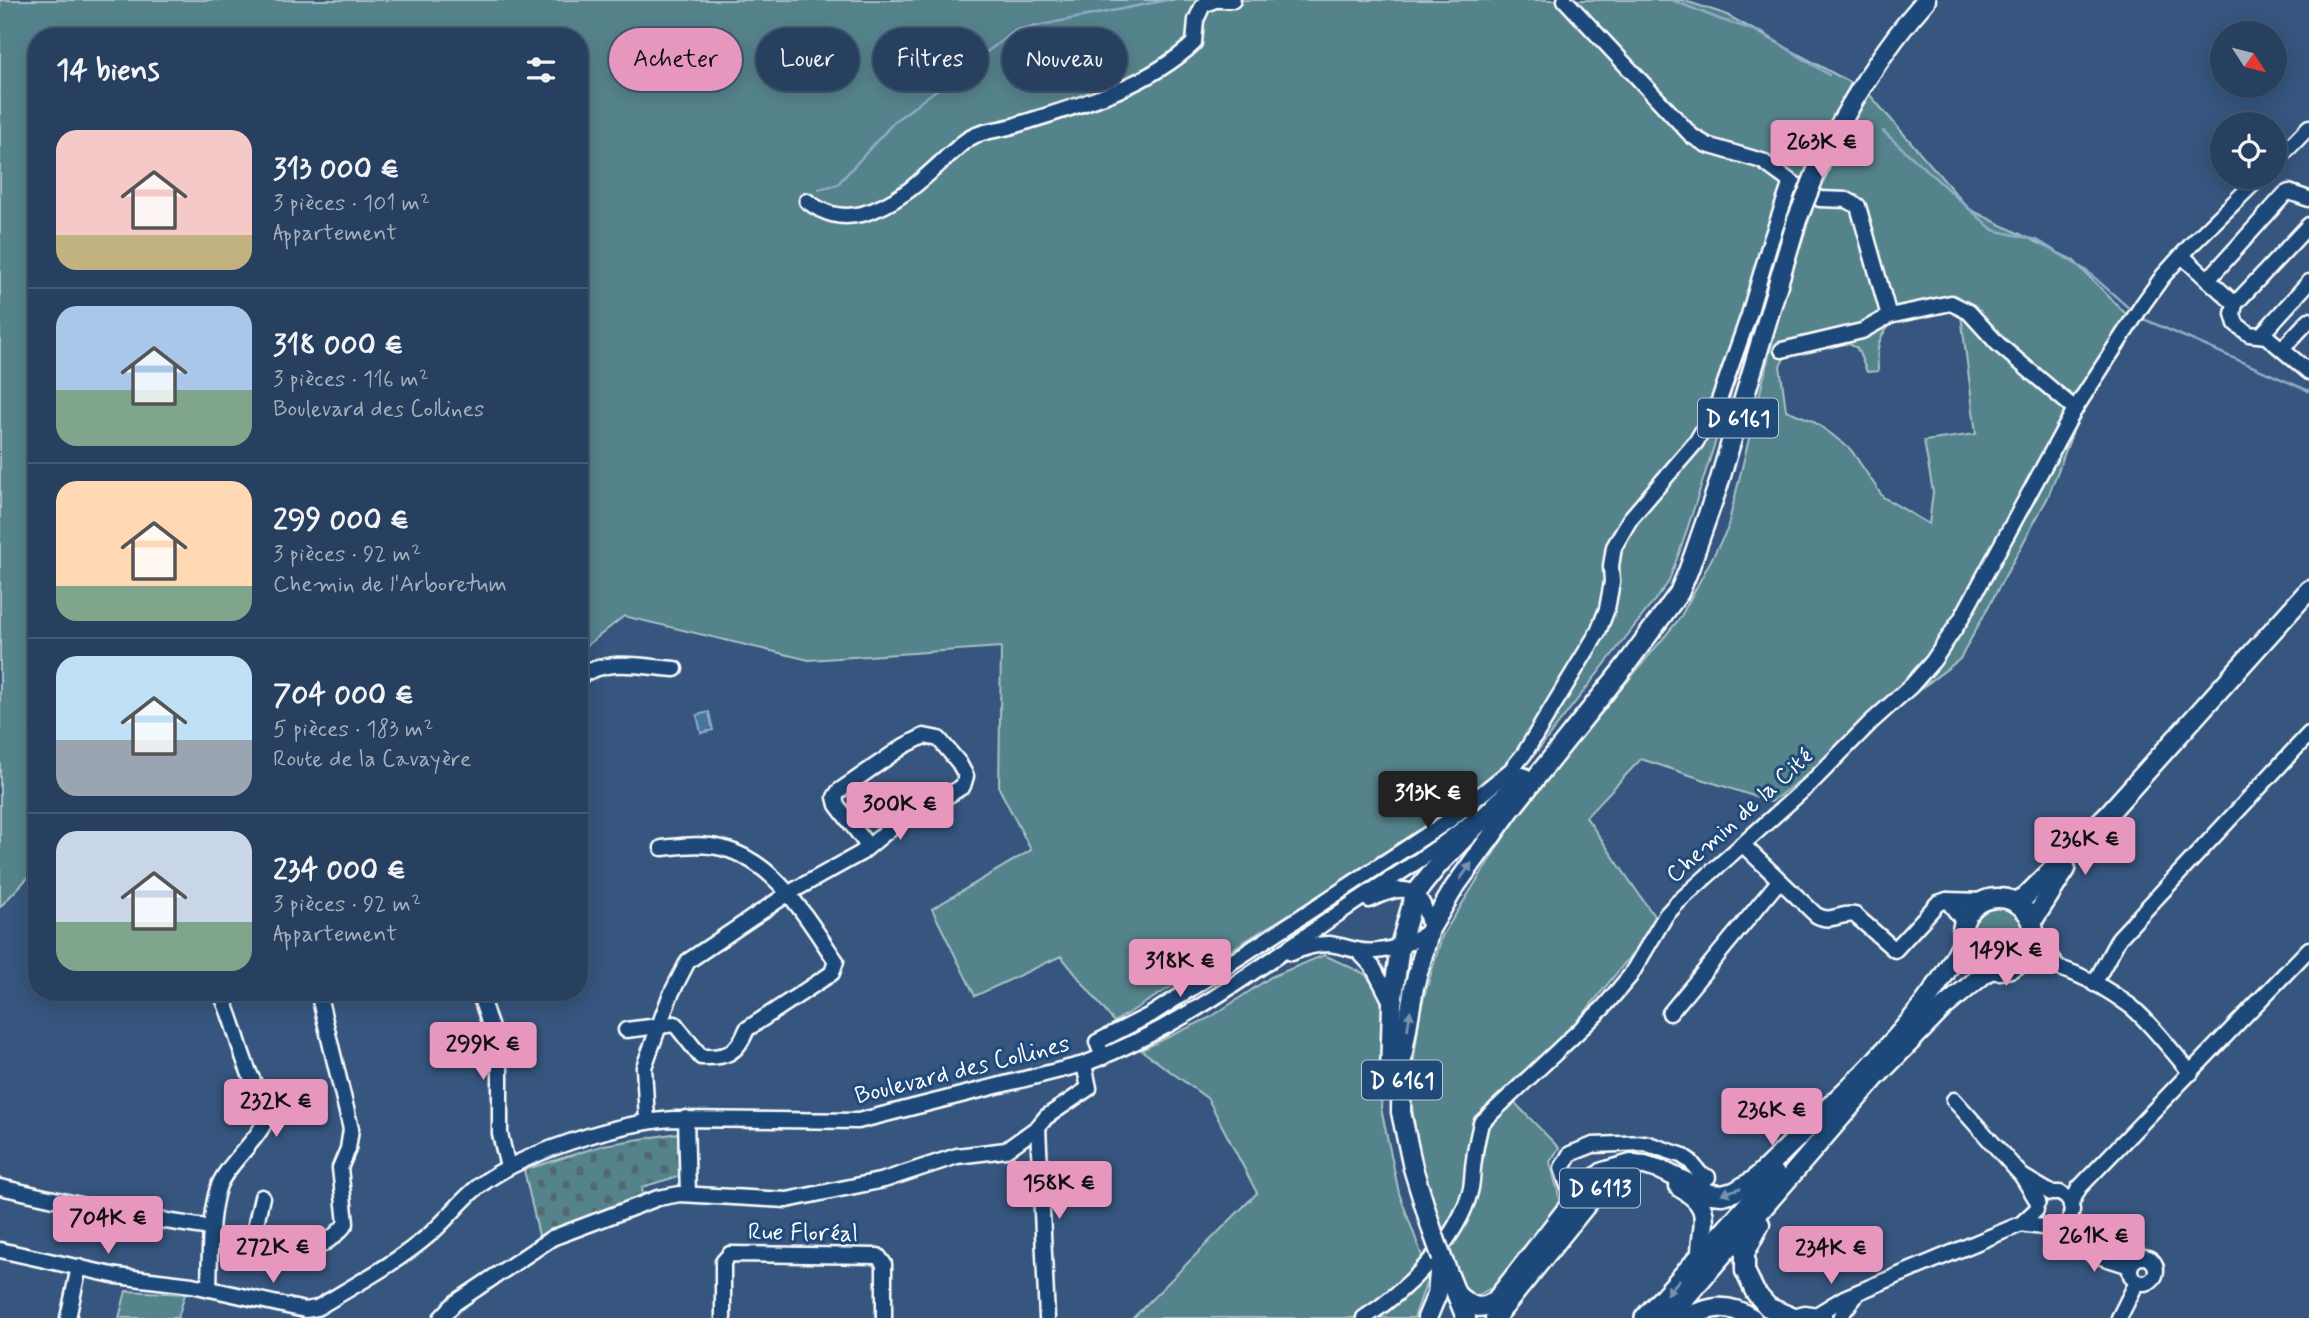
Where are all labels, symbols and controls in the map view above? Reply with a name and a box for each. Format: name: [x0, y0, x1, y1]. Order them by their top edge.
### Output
north arrow: [2210, 21, 2287, 98]
map controls: [2210, 21, 2287, 189]
chip: Acheter: [609, 28, 742, 91]
chip: Louer: [756, 28, 859, 91]
chip: Filtres: [873, 28, 988, 91]
chip: Nouveau: [1002, 28, 1127, 91]
text: 14 biens: [56, 51, 160, 90]
icon: filters: [522, 51, 560, 89]
button: locate: [2210, 112, 2287, 189]
pin: 263K €: [1765, 120, 1879, 180]
text: 263K €: [1787, 128, 1857, 158]
text: 313 000 €: [273, 150, 400, 189]
icon: home: [112, 158, 196, 242]
text: 3 pièces · 101 m²: [273, 189, 430, 219]
text: Appartement: [273, 219, 397, 249]
text: 318 000 €: [273, 326, 404, 365]
icon: home: [112, 334, 196, 418]
text: 3 pièces · 116 m²: [273, 365, 429, 395]
text: Boulevard des Collines: [273, 395, 484, 425]
road number: D 6161: [1698, 398, 1778, 438]
text: 299 000 €: [273, 501, 409, 540]
icon: home: [112, 509, 196, 593]
text: 3 pièces · 92 m²: [273, 540, 421, 570]
text: Chemin de l'Arboretum: [273, 570, 507, 600]
text: 704 000 €: [273, 676, 414, 715]
icon: home: [112, 684, 196, 768]
text: 5 pièces · 183 m²: [273, 715, 433, 745]
street label: Chemin de la Cité: [1660, 742, 1820, 890]
text: Route de la Cavayère: [273, 745, 471, 775]
pin: 313K €: [1371, 772, 1485, 831]
text: 313K €: [1394, 779, 1462, 809]
pin: 300K €: [843, 782, 957, 842]
text: 300K €: [863, 790, 937, 820]
pin: 236K €: [2028, 818, 2142, 877]
text: 236K €: [2050, 825, 2120, 855]
text: 234 000 €: [273, 851, 406, 890]
icon: home: [112, 859, 196, 943]
one-way arrow: [1459, 862, 1473, 880]
text: 3 pièces · 92 m²: [273, 890, 421, 920]
text: Appartement: [273, 920, 397, 950]
pin: 149K €: [1949, 928, 2063, 988]
text: 149K €: [1969, 936, 2043, 966]
pin: 318K €: [1123, 940, 1237, 999]
text: 318K €: [1145, 947, 1215, 977]
one-way arrow: [1403, 1009, 1414, 1031]
pin: 299K €: [426, 1023, 540, 1082]
street label: Boulevard des Collines: [852, 1029, 1073, 1112]
text: 299K €: [446, 1030, 520, 1060]
road number: D 6161: [1362, 1060, 1442, 1100]
pin: 232K €: [219, 1080, 333, 1139]
text: 232K €: [240, 1087, 312, 1117]
pin: 236K €: [1715, 1088, 1829, 1148]
text: 236K €: [1737, 1096, 1807, 1126]
pin: 158K €: [1002, 1162, 1116, 1221]
road number: D 6113: [1560, 1168, 1640, 1208]
text: 158K €: [1023, 1169, 1095, 1199]
one-way arrow: [1720, 1186, 1741, 1197]
pin: 704K €: [51, 1196, 165, 1256]
text: 704K €: [69, 1204, 147, 1234]
pin: 261K €: [2037, 1214, 2151, 1274]
street label: Rue Floréal: [748, 1217, 858, 1250]
text: 261K €: [2059, 1222, 2129, 1252]
pin: 272K €: [216, 1226, 330, 1285]
pin: 234K €: [1774, 1226, 1888, 1286]
text: 272K €: [236, 1233, 310, 1263]
text: 234K €: [1795, 1234, 1867, 1264]
one-way arrow: [1666, 1279, 1681, 1296]

